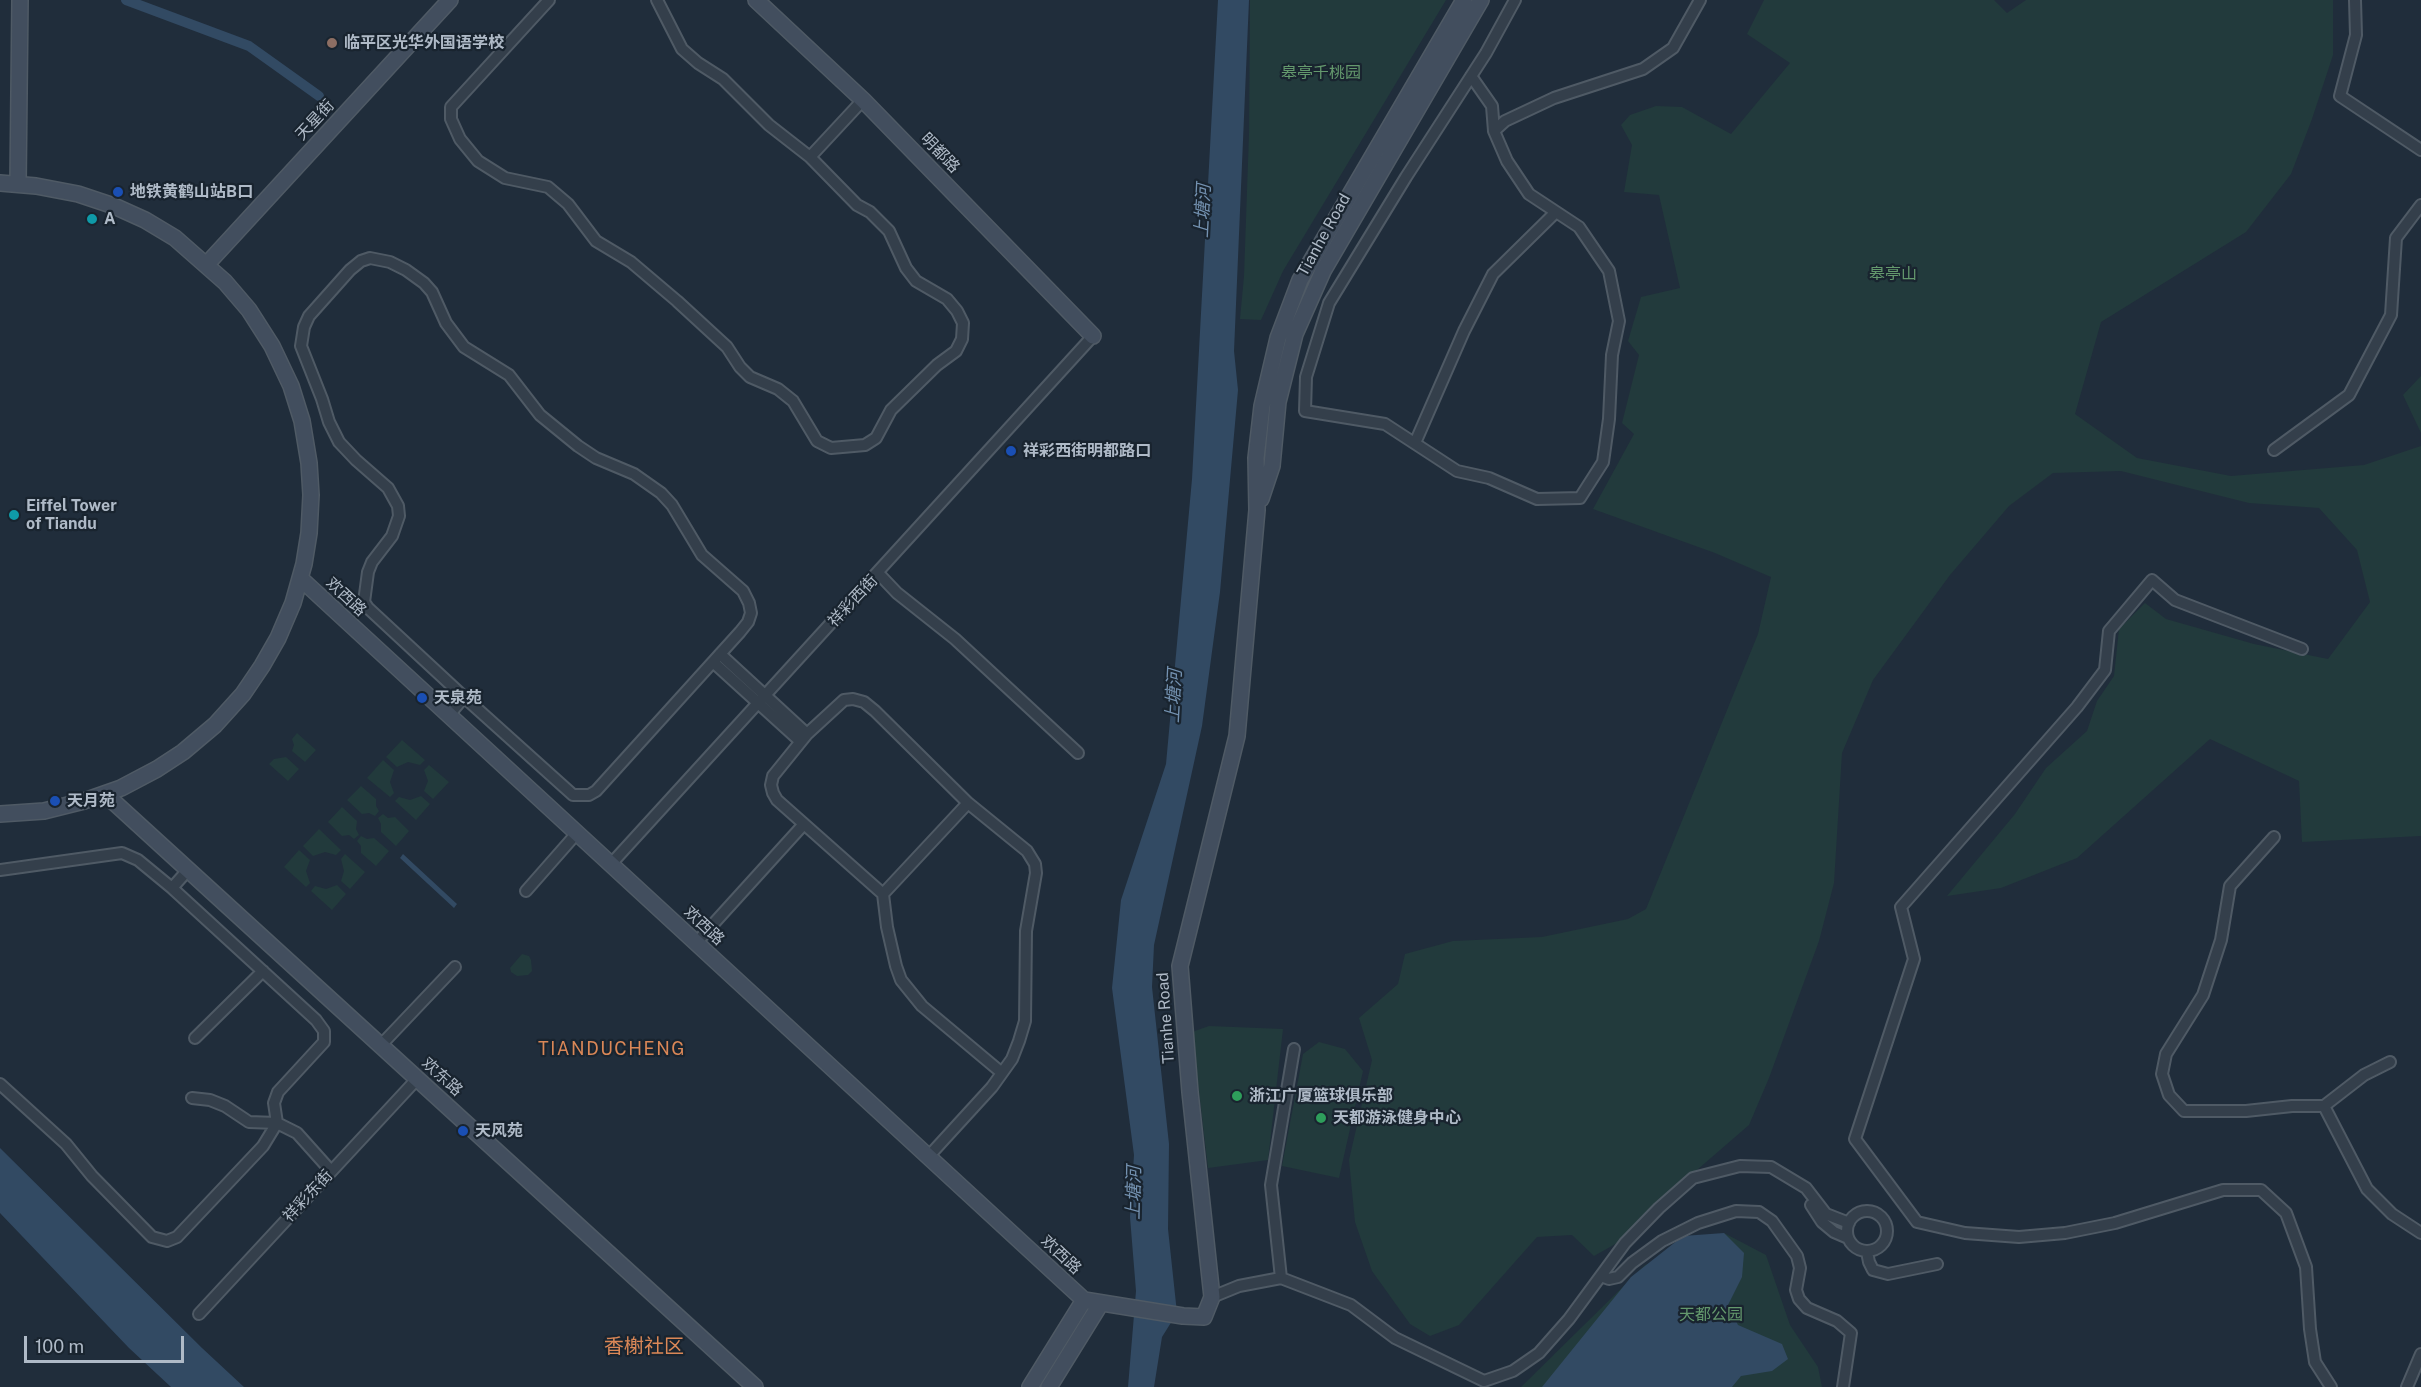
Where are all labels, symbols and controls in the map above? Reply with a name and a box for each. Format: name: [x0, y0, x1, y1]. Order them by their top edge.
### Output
place label: 临平区光华外国语学校: [344, 33, 504, 53]
marker: 临平区光华外国语学校: [325, 36, 339, 50]
park label: 皋亭千桃园: [1281, 63, 1361, 83]
street label: 天星街: [292, 96, 338, 144]
street label: 明都路: [916, 129, 964, 177]
place label: 地铁黄鹤山站B口: [130, 182, 253, 202]
water label: 上塘河: [1191, 183, 1215, 239]
marker: 地铁黄鹤山站B口: [111, 185, 125, 199]
street label: Tianhe Road: [1293, 190, 1355, 280]
place label: A: [104, 209, 116, 229]
marker: A: [85, 212, 99, 226]
park label: 皋亭山: [1869, 264, 1917, 284]
place label: 祥彩西街明都路口: [1023, 441, 1151, 461]
marker: 祥彩西街明都路口: [1004, 444, 1018, 458]
place label: Eiffel Tower of Tiandu: [26, 496, 117, 534]
marker: Eiffel Tower of Tiandu: [7, 508, 21, 522]
street label: 祥彩西街: [824, 571, 882, 631]
street label: 欢西路: [322, 574, 370, 620]
water label: 上塘河: [1162, 668, 1186, 724]
place label: 天泉苑: [434, 688, 482, 708]
marker: 天泉苑: [415, 691, 429, 705]
place label: 天月苑: [67, 791, 115, 811]
marker: 天月苑: [48, 794, 62, 808]
street label: 欢西路: [680, 903, 728, 949]
street label: Tianhe Road: [1153, 972, 1179, 1064]
district label: TIANDUCHENG: [538, 1038, 686, 1060]
street label: 欢东路: [418, 1054, 466, 1100]
place label: 浙江广厦篮球俱乐部: [1249, 1086, 1393, 1106]
marker: 浙江广厦篮球俱乐部: [1230, 1089, 1244, 1103]
place label: 天都游泳健身中心: [1333, 1108, 1461, 1128]
marker: 天都游泳健身中心: [1314, 1111, 1328, 1125]
place label: 天风苑: [475, 1121, 523, 1141]
marker: 天风苑: [456, 1124, 470, 1138]
street label: 祥彩东街: [279, 1166, 337, 1226]
water label: 上塘河: [1123, 1166, 1145, 1220]
street label: 欢西路: [1037, 1232, 1085, 1278]
park label: 天都公园: [1679, 1305, 1743, 1325]
scale bar: [27, 1324, 188, 1362]
district label: 香榭社区: [604, 1335, 684, 1359]
text: 100 m: [35, 1336, 84, 1357]

